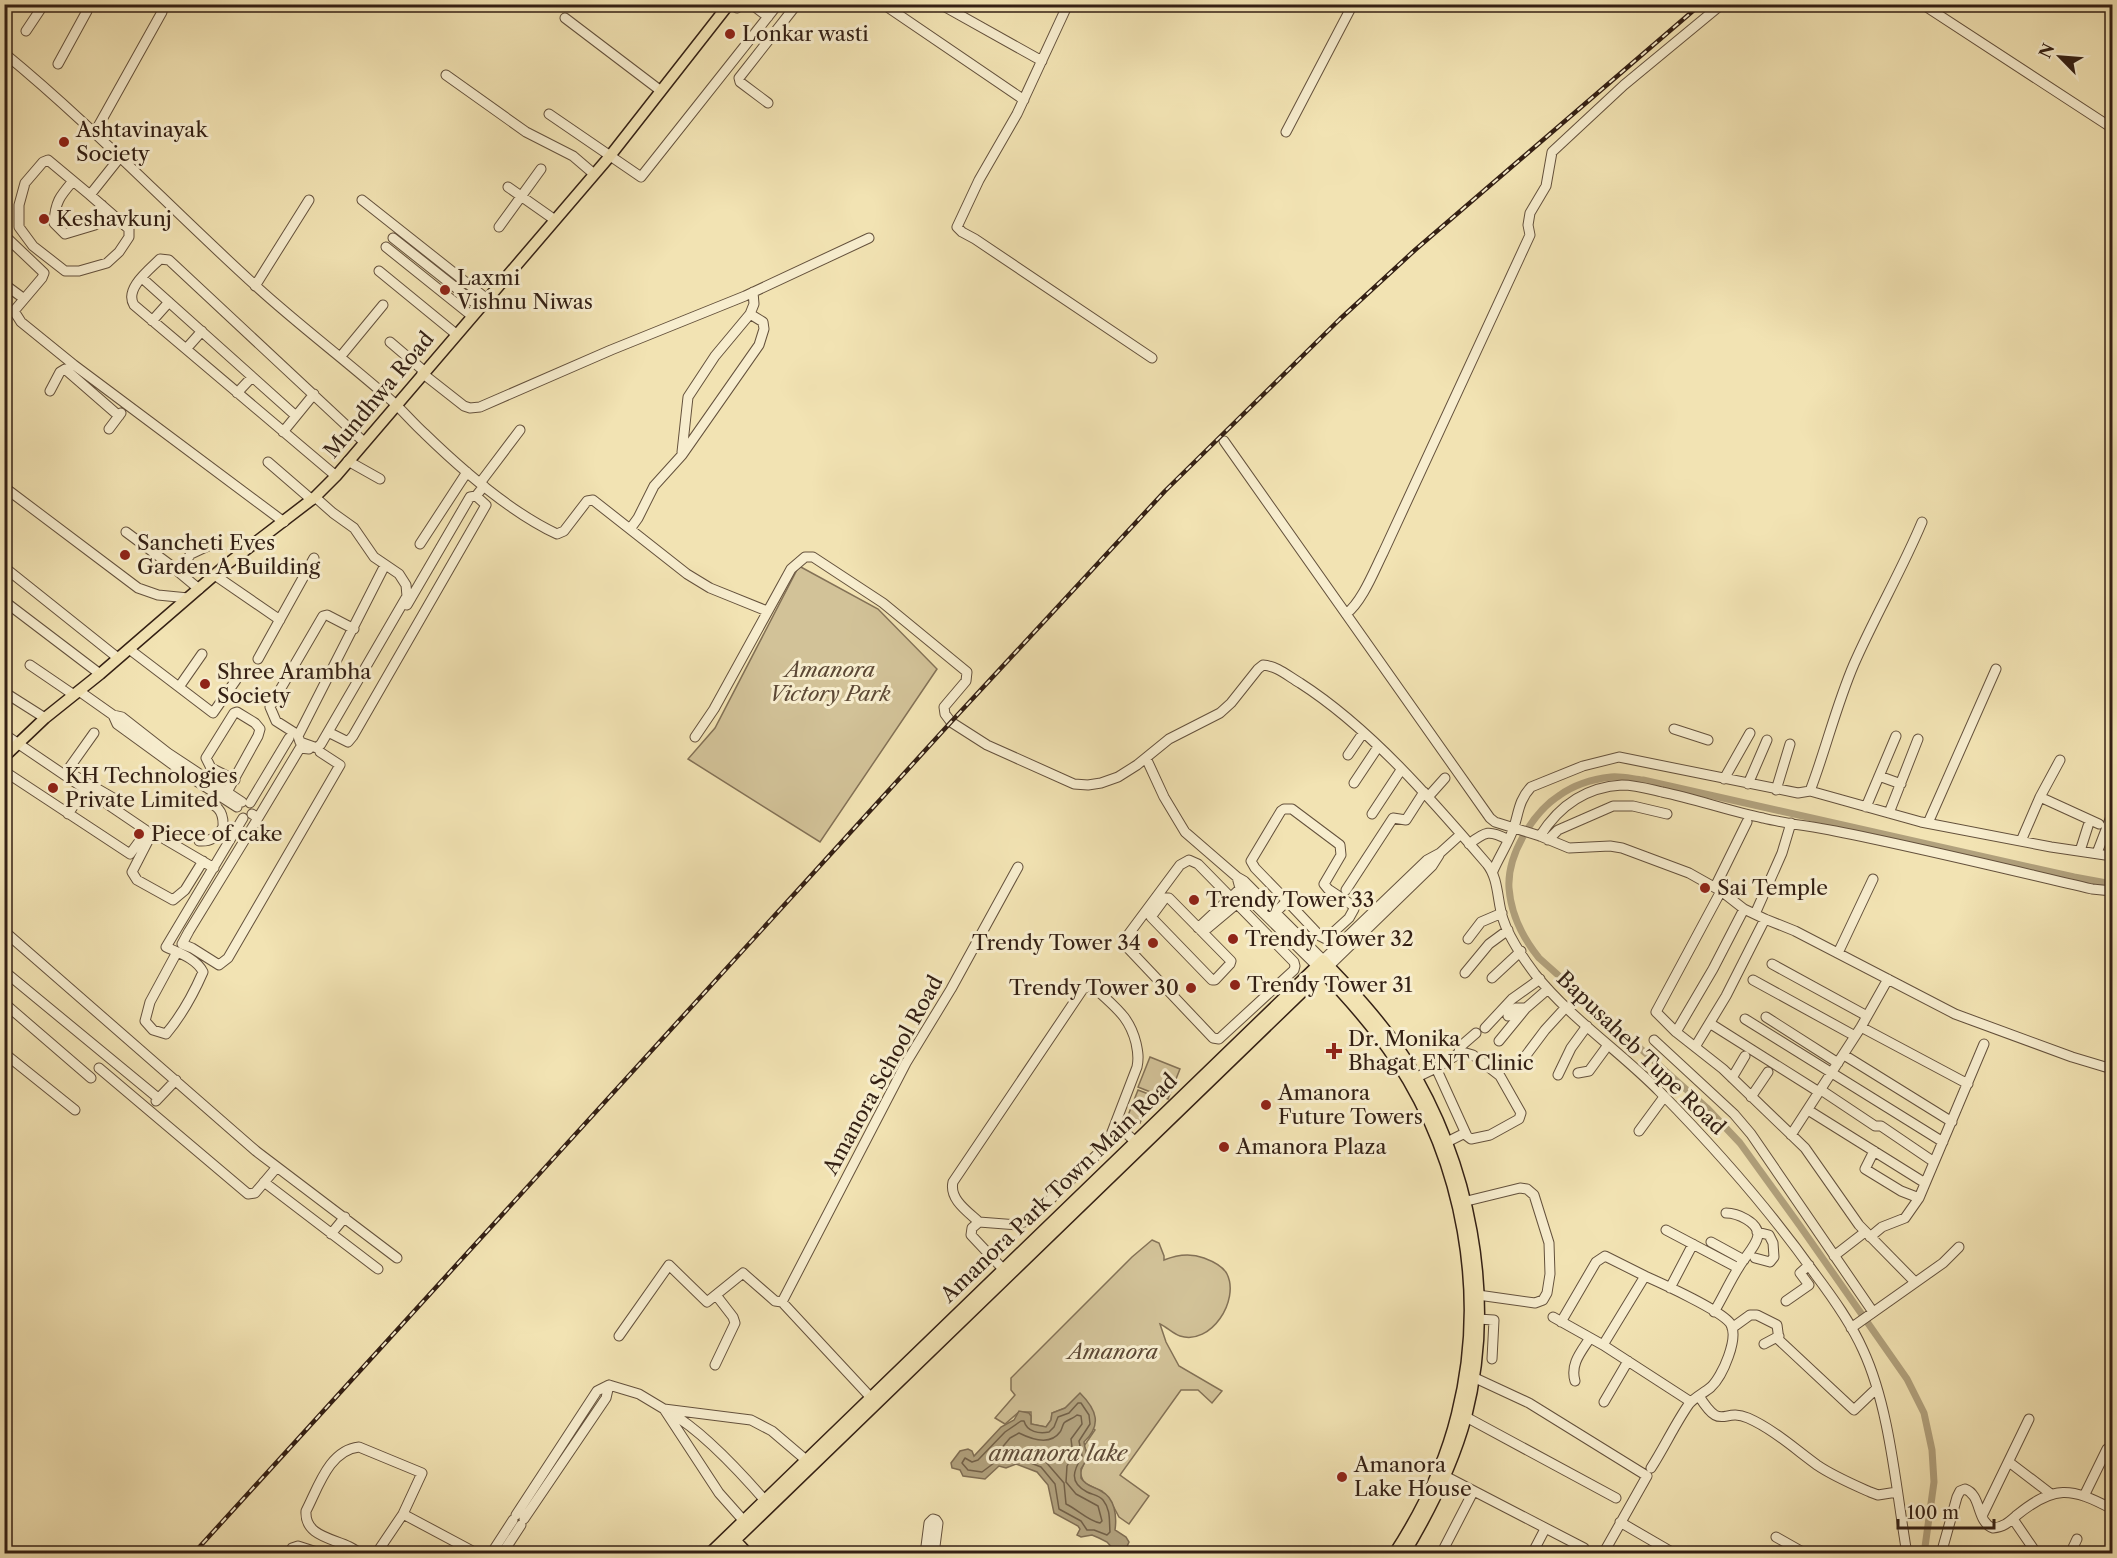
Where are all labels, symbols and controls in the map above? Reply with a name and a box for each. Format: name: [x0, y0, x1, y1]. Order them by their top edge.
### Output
place label: Lonkar wasti: [742, 21, 869, 46]
marker: Lonkar wasti: [723, 27, 737, 41]
north arrow: [2030, 27, 2090, 87]
text: N: [2034, 40, 2058, 61]
place label: Ashtavinayak Society: [75, 117, 208, 166]
marker: Ashtavinayak Society: [57, 135, 71, 149]
place label: Keshavkunj: [56, 206, 172, 231]
marker: Keshavkunj: [37, 212, 51, 226]
place label: Laxmi Vishnu Niwas: [456, 265, 593, 314]
marker: Laxmi Vishnu Niwas: [438, 283, 452, 297]
street label: Mundhwa Road: [318, 326, 439, 463]
place label: Sancheti Eves Garden A Building: [137, 530, 321, 579]
marker: Sancheti Eves Garden A Building: [118, 548, 132, 562]
park label: Amanora Victory Park: [769, 657, 891, 706]
place label: Shree Arambha Society: [217, 659, 372, 708]
marker: Shree Arambha Society: [198, 677, 212, 691]
place label: KH Technologies Private Limited: [65, 763, 238, 812]
marker: KH Technologies Private Limited: [46, 781, 60, 795]
place label: Piece of cake: [151, 821, 282, 846]
marker: Piece of cake: [132, 827, 146, 841]
place label: Sai Temple: [1717, 875, 1828, 900]
marker: Sai Temple: [1698, 881, 1712, 895]
place label: Trendy Tower 33: [1206, 887, 1374, 912]
marker: Trendy Tower 33: [1187, 893, 1201, 907]
place label: Trendy Tower 32: [1245, 926, 1414, 951]
place label: Trendy Tower 34: [972, 930, 1141, 955]
marker: Trendy Tower 32: [1226, 932, 1240, 946]
marker: Trendy Tower 34: [1146, 936, 1160, 950]
street label: Bapusaheb Tupe Road: [1552, 966, 1731, 1140]
street label: Amanora School Road: [817, 971, 948, 1179]
place label: Trendy Tower 31: [1247, 972, 1413, 997]
place label: Trendy Tower 30: [1009, 975, 1179, 1000]
marker: Trendy Tower 31: [1228, 978, 1242, 992]
marker: Trendy Tower 30: [1184, 981, 1198, 995]
place label: Dr. Monika Bhagat ENT Clinic: [1348, 1026, 1534, 1075]
marker: Dr. Monika Bhagat ENT Clinic: [1325, 1042, 1343, 1060]
street label: Amanora Park Town Main Road: [935, 1068, 1182, 1308]
place label: Amanora Future Towers: [1277, 1080, 1423, 1129]
marker: Amanora Future Towers: [1259, 1098, 1273, 1112]
place label: Amanora Plaza: [1235, 1134, 1387, 1159]
marker: Amanora Plaza: [1217, 1140, 1231, 1154]
park label: Amanora: [1065, 1339, 1158, 1364]
water label: amanora lake: [989, 1440, 1129, 1467]
place label: Amanora Lake House: [1353, 1452, 1472, 1501]
marker: Amanora Lake House: [1335, 1470, 1349, 1484]
scale bar: [1898, 1492, 1994, 1530]
text: 100 m: [1907, 1502, 1959, 1524]

